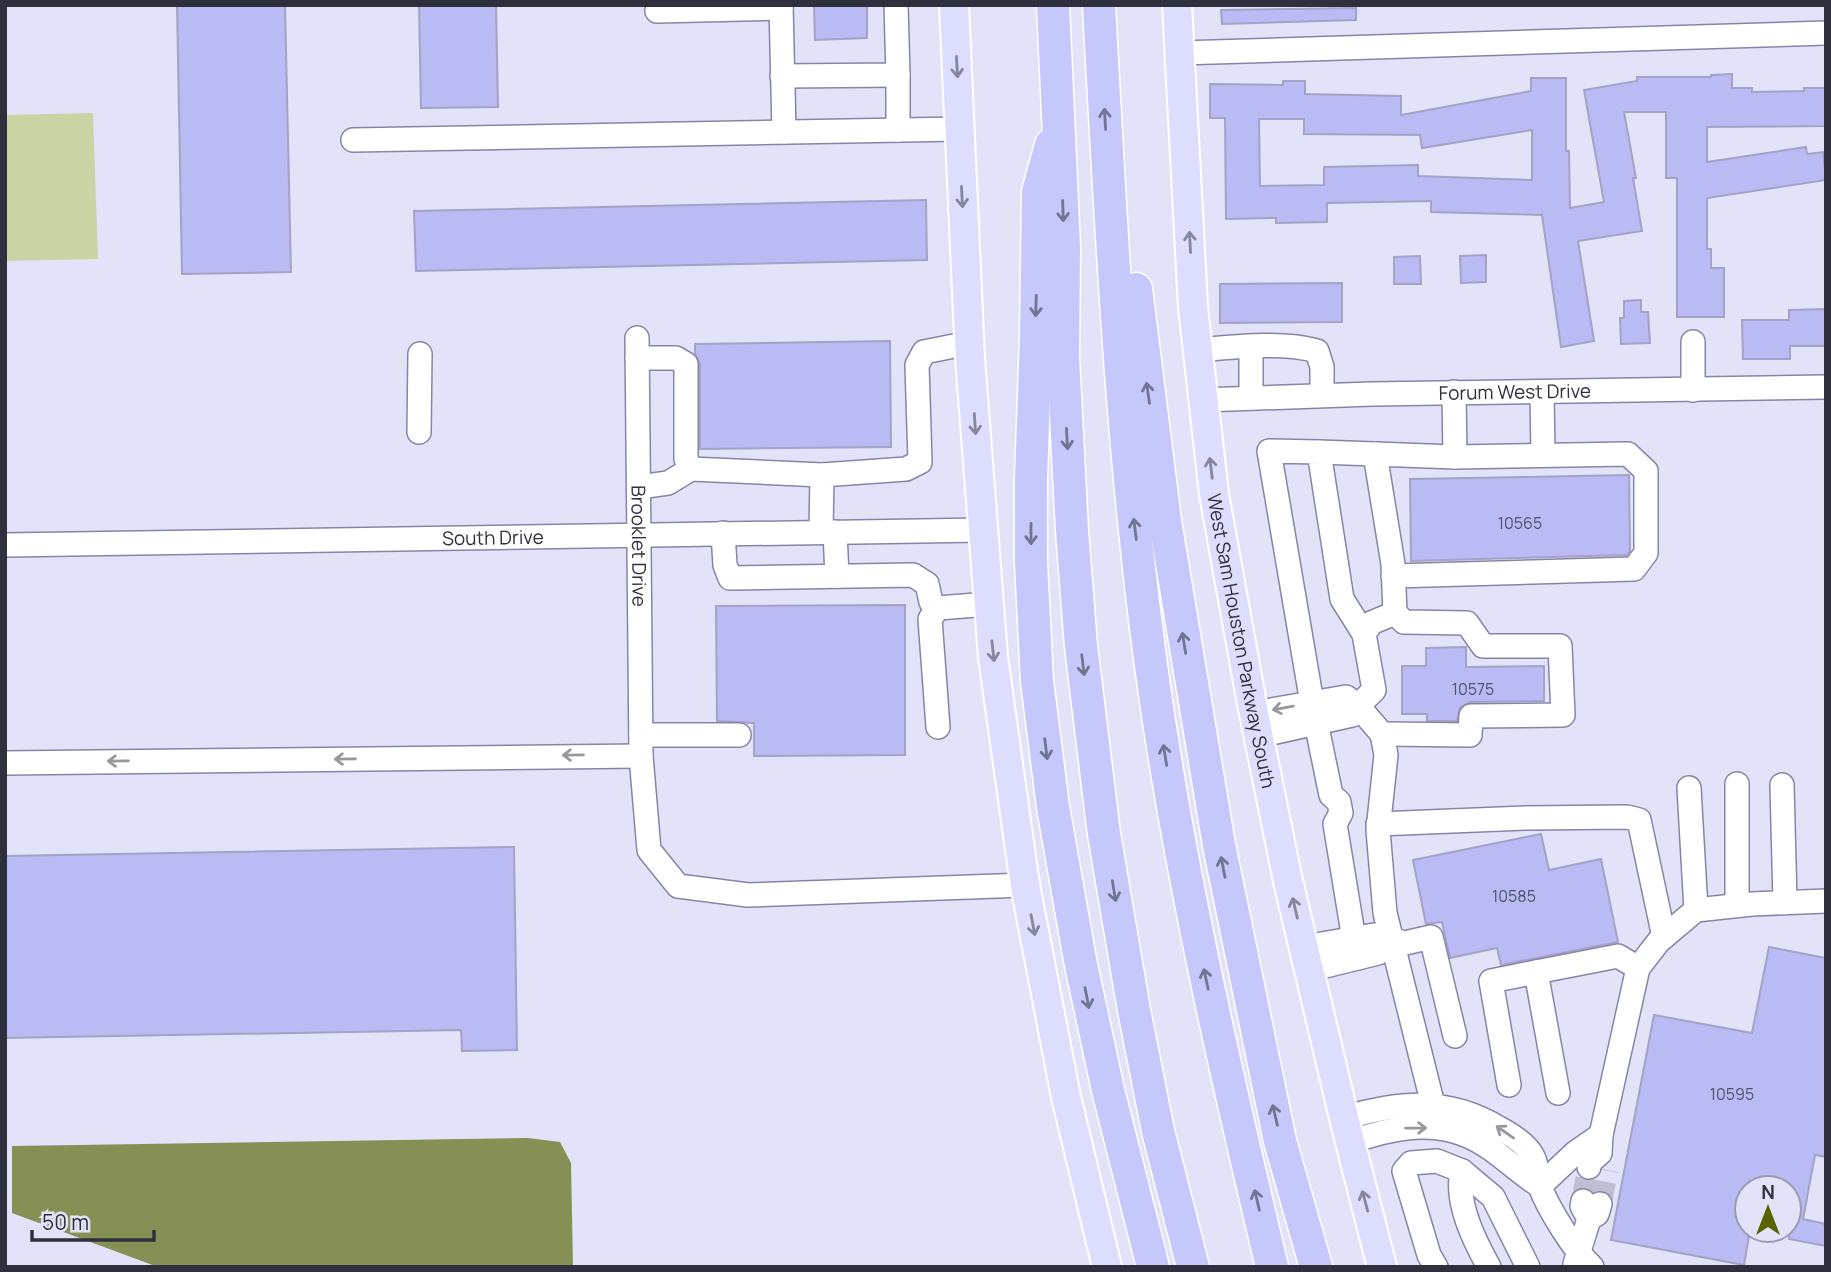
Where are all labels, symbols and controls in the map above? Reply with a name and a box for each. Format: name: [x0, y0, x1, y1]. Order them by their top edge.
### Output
one-way arrow: [950, 55, 963, 78]
one-way arrow: [1099, 108, 1112, 131]
one-way arrow: [956, 185, 969, 208]
one-way arrow: [1056, 199, 1069, 222]
one-way arrow: [1183, 231, 1196, 254]
one-way arrow: [1030, 295, 1043, 318]
street label: Forum West Drive: [1439, 378, 1591, 406]
one-way arrow: [1141, 382, 1154, 405]
one-way arrow: [968, 413, 981, 436]
one-way arrow: [1061, 427, 1074, 450]
one-way arrow: [1205, 457, 1218, 480]
street label: Brooklet Drive: [625, 485, 653, 607]
street label: West Sam Houston Parkway South: [1201, 491, 1282, 791]
house number: 10565: [1498, 512, 1542, 534]
one-way arrow: [1129, 518, 1142, 541]
one-way arrow: [1024, 522, 1038, 545]
street label: South Drive: [442, 524, 544, 551]
one-way arrow: [1177, 632, 1190, 655]
one-way arrow: [987, 639, 1000, 662]
one-way arrow: [1077, 654, 1090, 676]
house number: 10575: [1452, 678, 1494, 700]
one-way arrow: [1272, 702, 1295, 715]
one-way arrow: [1039, 737, 1052, 760]
one-way arrow: [1158, 744, 1171, 767]
one-way arrow: [562, 748, 585, 762]
one-way arrow: [334, 752, 357, 766]
one-way arrow: [107, 755, 130, 768]
one-way arrow: [1216, 856, 1230, 879]
one-way arrow: [1108, 879, 1121, 902]
house number: 10585: [1492, 885, 1536, 907]
one-way arrow: [1287, 897, 1301, 920]
one-way arrow: [1026, 913, 1040, 936]
one-way arrow: [1198, 968, 1212, 991]
one-way arrow: [1081, 986, 1095, 1009]
house number: 10595: [1710, 1083, 1754, 1105]
one-way arrow: [1267, 1105, 1280, 1127]
one-way arrow: [1404, 1121, 1427, 1135]
one-way arrow: [1496, 1125, 1515, 1139]
north arrow: [1733, 1174, 1803, 1244]
text: N: [1761, 1179, 1775, 1205]
one-way arrow: [1249, 1189, 1263, 1212]
one-way arrow: [1358, 1190, 1371, 1213]
scale bar: [32, 1198, 154, 1242]
text: 50 m: [42, 1208, 89, 1236]

